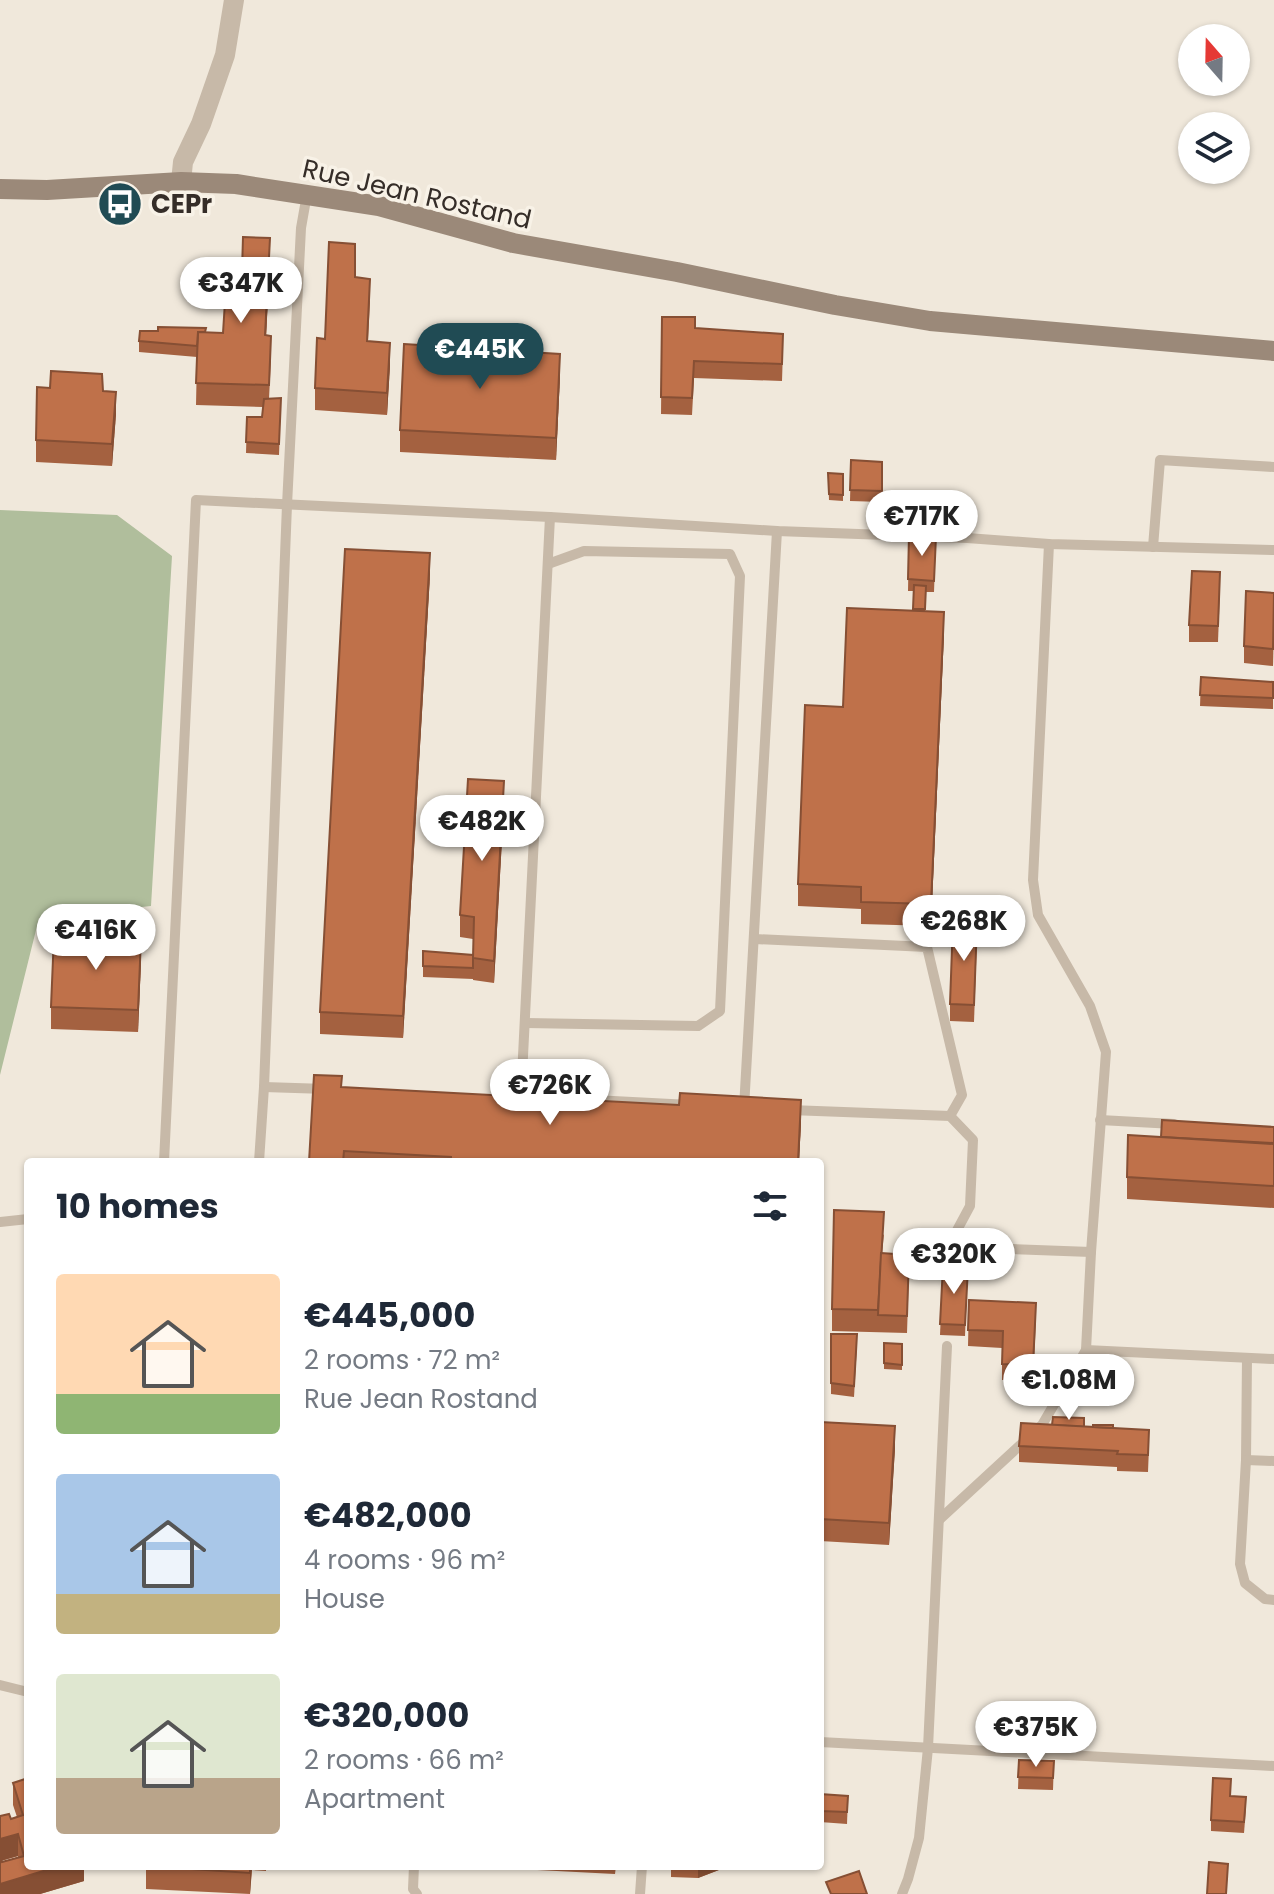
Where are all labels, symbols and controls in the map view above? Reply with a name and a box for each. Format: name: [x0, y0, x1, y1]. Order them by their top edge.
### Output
north arrow: [1178, 24, 1250, 96]
map controls: [1178, 24, 1250, 184]
button: layers: [1178, 112, 1250, 184]
street label: Rue Jean Rostand: [299, 150, 535, 238]
bus stop icon: CEPr: [96, 180, 144, 228]
place label: CEPr: [151, 186, 212, 222]
pin: €347K: [185, 257, 297, 325]
text: €347K: [198, 265, 284, 301]
pin: €445K: [424, 323, 536, 391]
text: €445K: [435, 331, 525, 367]
pin: €717K: [866, 490, 978, 558]
text: €717K: [884, 498, 960, 534]
pin: €482K: [426, 795, 538, 863]
text: €482K: [438, 803, 526, 839]
pin: €268K: [908, 895, 1020, 963]
text: €268K: [920, 903, 1008, 939]
pin: €416K: [40, 904, 152, 972]
text: €416K: [55, 912, 137, 948]
pin: €726K: [494, 1059, 606, 1127]
text: €726K: [508, 1067, 592, 1103]
text: 10 homes: [56, 1182, 219, 1230]
icon: filters: [748, 1184, 792, 1228]
pin: €320K: [898, 1228, 1010, 1296]
text: €320K: [911, 1236, 997, 1272]
text: €445,000: [304, 1291, 475, 1339]
icon: home: [120, 1306, 216, 1402]
text: 2 rooms · 72 m²: [304, 1342, 500, 1378]
pin: €1.08M: [1004, 1354, 1134, 1422]
text: €1.08M: [1021, 1362, 1117, 1398]
text: Rue Jean Rostand: [304, 1381, 538, 1417]
text: €482,000: [304, 1491, 472, 1539]
icon: home: [120, 1506, 216, 1602]
text: 4 rooms · 96 m²: [304, 1542, 505, 1578]
text: House: [304, 1581, 385, 1617]
text: €320,000: [304, 1691, 469, 1739]
pin: €375K: [980, 1701, 1092, 1769]
icon: home: [120, 1706, 216, 1802]
text: €375K: [993, 1709, 1079, 1745]
text: 2 rooms · 66 m²: [304, 1742, 504, 1778]
text: Apartment: [304, 1781, 445, 1817]

